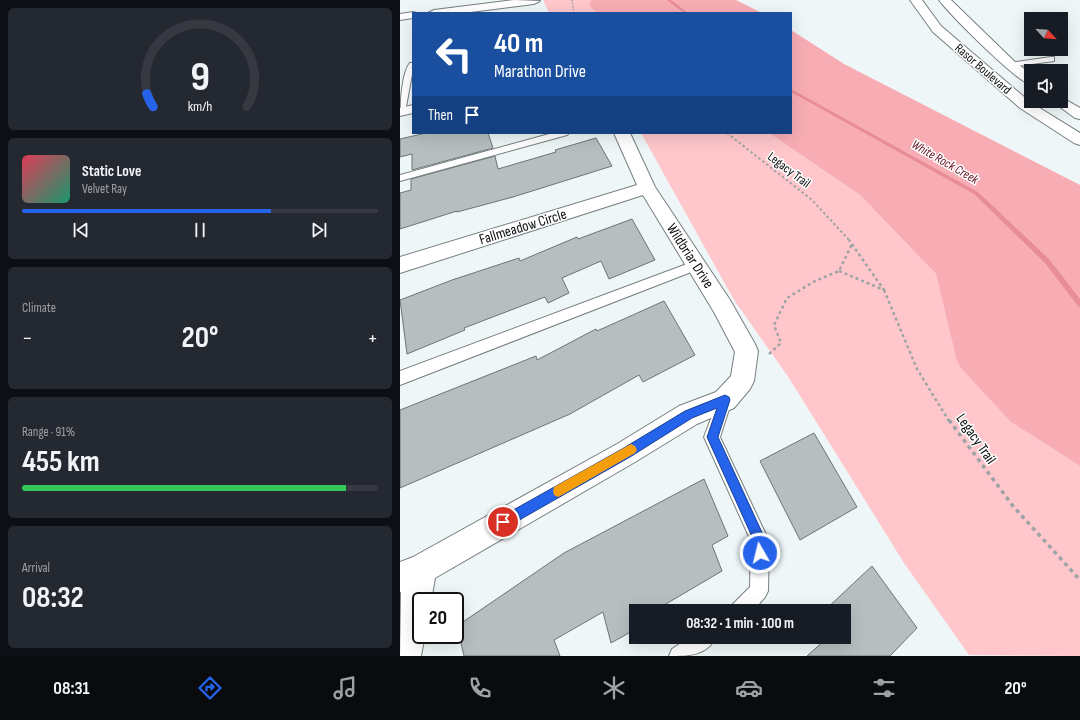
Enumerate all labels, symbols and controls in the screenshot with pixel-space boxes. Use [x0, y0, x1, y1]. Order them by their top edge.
north arrow [1024, 12, 1068, 56]
map controls [1024, 12, 1068, 108]
text: 40 m [494, 27, 543, 60]
icon: left [428, 28, 480, 80]
street label: Rasor Boulevard [951, 40, 1015, 98]
text: 9 [190, 53, 210, 102]
text: Marathon Drive [494, 61, 586, 82]
button: sound [1024, 64, 1068, 108]
text: km/h [188, 97, 212, 114]
icon: arrive [461, 104, 483, 126]
text: Then [428, 106, 453, 125]
water label: White Rock Creek [909, 136, 982, 188]
street label: Legacy Trail [764, 149, 814, 191]
text: Static Love [82, 162, 141, 181]
text: Velvet Ray [82, 181, 127, 197]
street label: Fallmeadow Circle [477, 205, 569, 249]
icon: previous [70, 219, 92, 241]
icon: pause [189, 219, 211, 241]
icon: next [308, 219, 330, 241]
street label: Wildbriar Drive [662, 220, 718, 292]
text: Climate [22, 300, 56, 316]
text: 20° [182, 320, 218, 356]
text: − [22, 325, 33, 352]
text: + [367, 325, 378, 352]
street label: Legacy Trail [952, 410, 1000, 468]
text: Range · 91% [22, 424, 75, 440]
text: 455 km [22, 444, 100, 480]
pin [486, 505, 520, 539]
icon: arrive [492, 511, 514, 533]
position arrow [739, 532, 781, 574]
text: Arrival [22, 560, 50, 576]
text: 08:32 [22, 580, 84, 616]
speed limit sign: 20 [412, 592, 464, 644]
text: 08:32 · 1 min · 100 m [686, 614, 794, 633]
icon: directions [196, 674, 224, 702]
icon: music [331, 674, 359, 702]
icon: phone [466, 674, 494, 702]
icon: climate [600, 674, 628, 702]
icon: car [735, 674, 763, 702]
icon: filters [870, 674, 898, 702]
text: 08:31 [53, 678, 90, 699]
text: 20° [1004, 678, 1027, 699]

